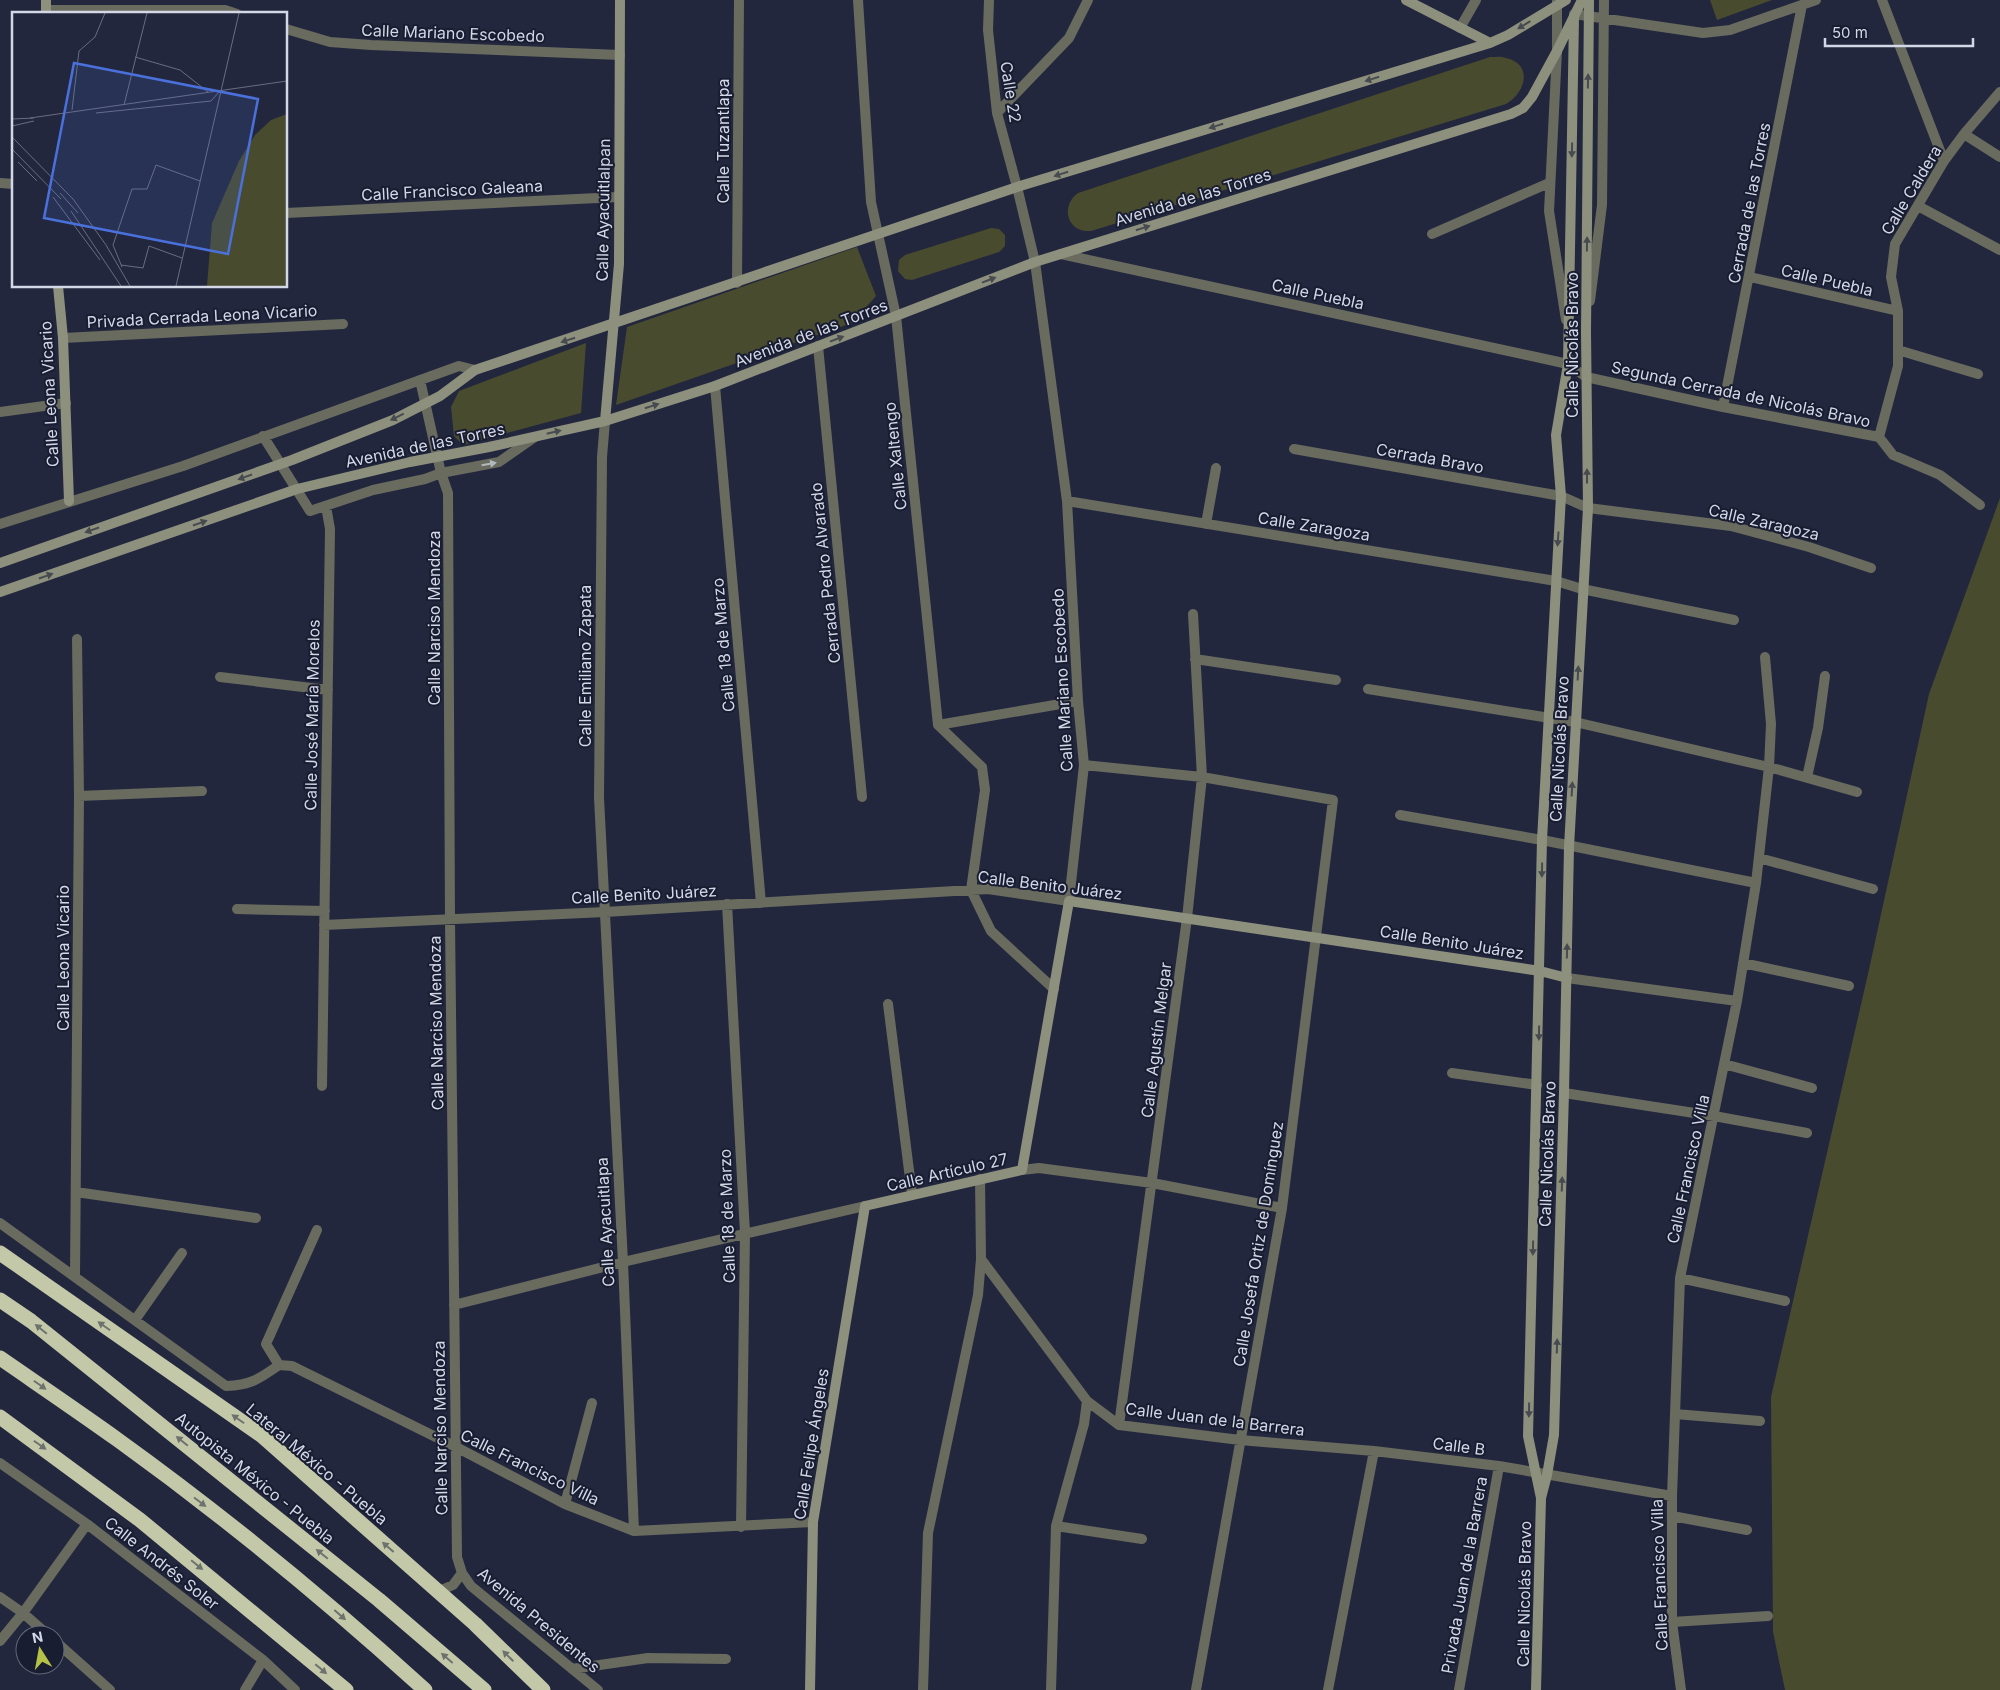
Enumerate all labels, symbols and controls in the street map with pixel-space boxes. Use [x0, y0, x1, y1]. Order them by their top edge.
inset map [12, 12, 288, 288]
scale bar [1825, 15, 1972, 47]
street label: Calle Mariano Escobedo [361, 20, 545, 46]
one-way arrow [1517, 21, 1532, 29]
text: 50 m [1832, 23, 1868, 42]
street label: Calle 22 [996, 60, 1026, 124]
one-way arrow [1584, 73, 1592, 89]
one-way arrow [1364, 76, 1379, 84]
street label: Calle Tuzantlapa [713, 78, 733, 204]
street label: Cerrada de las Torres [1724, 121, 1774, 285]
one-way arrow [1208, 123, 1223, 131]
street label: Calle Ayacuitlalpan [592, 138, 614, 282]
street label: Calle Caldera [1876, 142, 1946, 238]
one-way arrow [1567, 143, 1575, 159]
street label: Avenida de las Torres [1112, 164, 1274, 230]
one-way arrow [1053, 170, 1068, 178]
street label: Calle Francisco Galeana [361, 175, 543, 205]
one-way arrow [1136, 224, 1151, 232]
one-way arrow [1583, 235, 1591, 251]
street label: Calle Puebla [1779, 260, 1875, 300]
street label: Calle Nicolás Bravo [1562, 272, 1582, 418]
street label: Calle Puebla [1270, 274, 1366, 314]
one-way arrow [982, 276, 997, 284]
street label: Avenida de las Torres [732, 295, 890, 371]
street label: Privada Cerrada Leona Vicario [86, 300, 318, 332]
street label: Calle Leona Vicario [35, 321, 63, 467]
one-way arrow [830, 335, 845, 342]
one-way arrow [560, 336, 575, 344]
street label: Segunda Cerrada de Nicolás Bravo [1609, 357, 1873, 431]
one-way arrow [644, 401, 659, 409]
street label: Calle Xaltengo [879, 401, 911, 511]
one-way arrow [390, 414, 404, 422]
street label: Avenida de las Torres [343, 418, 507, 472]
one-way arrow [546, 428, 562, 436]
street label: Cerrada Bravo [1375, 439, 1485, 477]
one-way arrow [482, 460, 498, 468]
one-way arrow [1583, 468, 1591, 484]
one-way arrow [238, 474, 253, 481]
street label: Cerrada Pedro Alvarado [806, 481, 844, 665]
street label: Calle Zaragoza [1707, 500, 1821, 544]
street label: Calle Zaragoza [1256, 507, 1372, 545]
one-way arrow [192, 519, 207, 526]
one-way arrow [84, 527, 99, 535]
street label: Calle Narciso Mendoza [424, 531, 444, 705]
one-way arrow [1554, 531, 1562, 547]
one-way arrow [39, 572, 54, 580]
street label: Calle 18 de Marzo [707, 577, 739, 713]
street label: Calle Emiliano Zapata [575, 585, 595, 747]
street label: Calle Mariano Escobedo [1047, 588, 1077, 772]
street label: Calle José María Morelos [300, 619, 324, 811]
one-way arrow [1574, 665, 1582, 681]
street label: Calle Nicolás Bravo [1545, 675, 1573, 823]
one-way arrow [1568, 781, 1576, 797]
one-way arrow [1538, 863, 1546, 879]
street label: Calle Benito Juárez [976, 866, 1124, 904]
street label: Calle Benito Juárez [571, 880, 717, 908]
street label: Calle Leona Vicario [53, 885, 73, 1031]
street label: Calle Benito Juárez [1378, 921, 1526, 963]
street label: Calle Narciso Mendoza [424, 935, 448, 1111]
one-way arrow [1563, 943, 1571, 959]
street label: Calle Agustín Melgar [1137, 961, 1175, 1119]
one-way arrow [1534, 1025, 1542, 1041]
street label: Calle Nicolás Bravo [1534, 1081, 1560, 1227]
street label: Calle Francisco Villa [1662, 1093, 1714, 1245]
street label: Calle Josefa Ortiz de Domínguez [1229, 1120, 1287, 1368]
street label: Calle 18 de Marzo [715, 1148, 739, 1284]
street label: Calle Artículo 27 [884, 1148, 1010, 1196]
street label: Calle Ayacuitlapa [592, 1157, 618, 1287]
one-way arrow [1558, 1176, 1566, 1192]
one-way arrow [1529, 1240, 1537, 1256]
one-way arrow [98, 1321, 111, 1331]
one-way arrow [34, 1324, 48, 1334]
one-way arrow [1553, 1338, 1561, 1354]
street label: Calle Narciso Mendoza [428, 1340, 452, 1516]
street label: Calle Felipe Ángeles [789, 1367, 833, 1521]
one-way arrow [33, 1380, 47, 1390]
street label: Calle Juan de la Barrera [1124, 1398, 1306, 1440]
street label: Lateral México - Puebla [242, 1399, 392, 1529]
one-way arrow [1525, 1403, 1533, 1419]
street label: Autopista México - Puebla [171, 1408, 339, 1548]
one-way arrow [231, 1414, 244, 1424]
street label: Calle Francisco Villa [457, 1425, 603, 1509]
street label: Calle B [1432, 1433, 1486, 1459]
one-way arrow [175, 1436, 188, 1447]
one-way arrow [33, 1440, 47, 1450]
street label: Privada Juan de la Barrera [1437, 1475, 1491, 1675]
one-way arrow [193, 1496, 206, 1507]
street label: Calle Francisco Villa [1646, 1499, 1672, 1651]
street label: Calle Andrés Soler [101, 1512, 223, 1614]
street label: Calle Nicolás Bravo [1513, 1521, 1535, 1667]
one-way arrow [381, 1541, 394, 1552]
one-way arrow [316, 1548, 329, 1559]
one-way arrow [190, 1559, 203, 1570]
street label: Avenida Presidentes [474, 1563, 604, 1677]
one-way arrow [333, 1609, 345, 1621]
north arrow [15, 1625, 65, 1675]
text: N [31, 1627, 44, 1646]
one-way arrow [502, 1650, 514, 1662]
one-way arrow [441, 1652, 453, 1664]
one-way arrow [315, 1663, 327, 1675]

